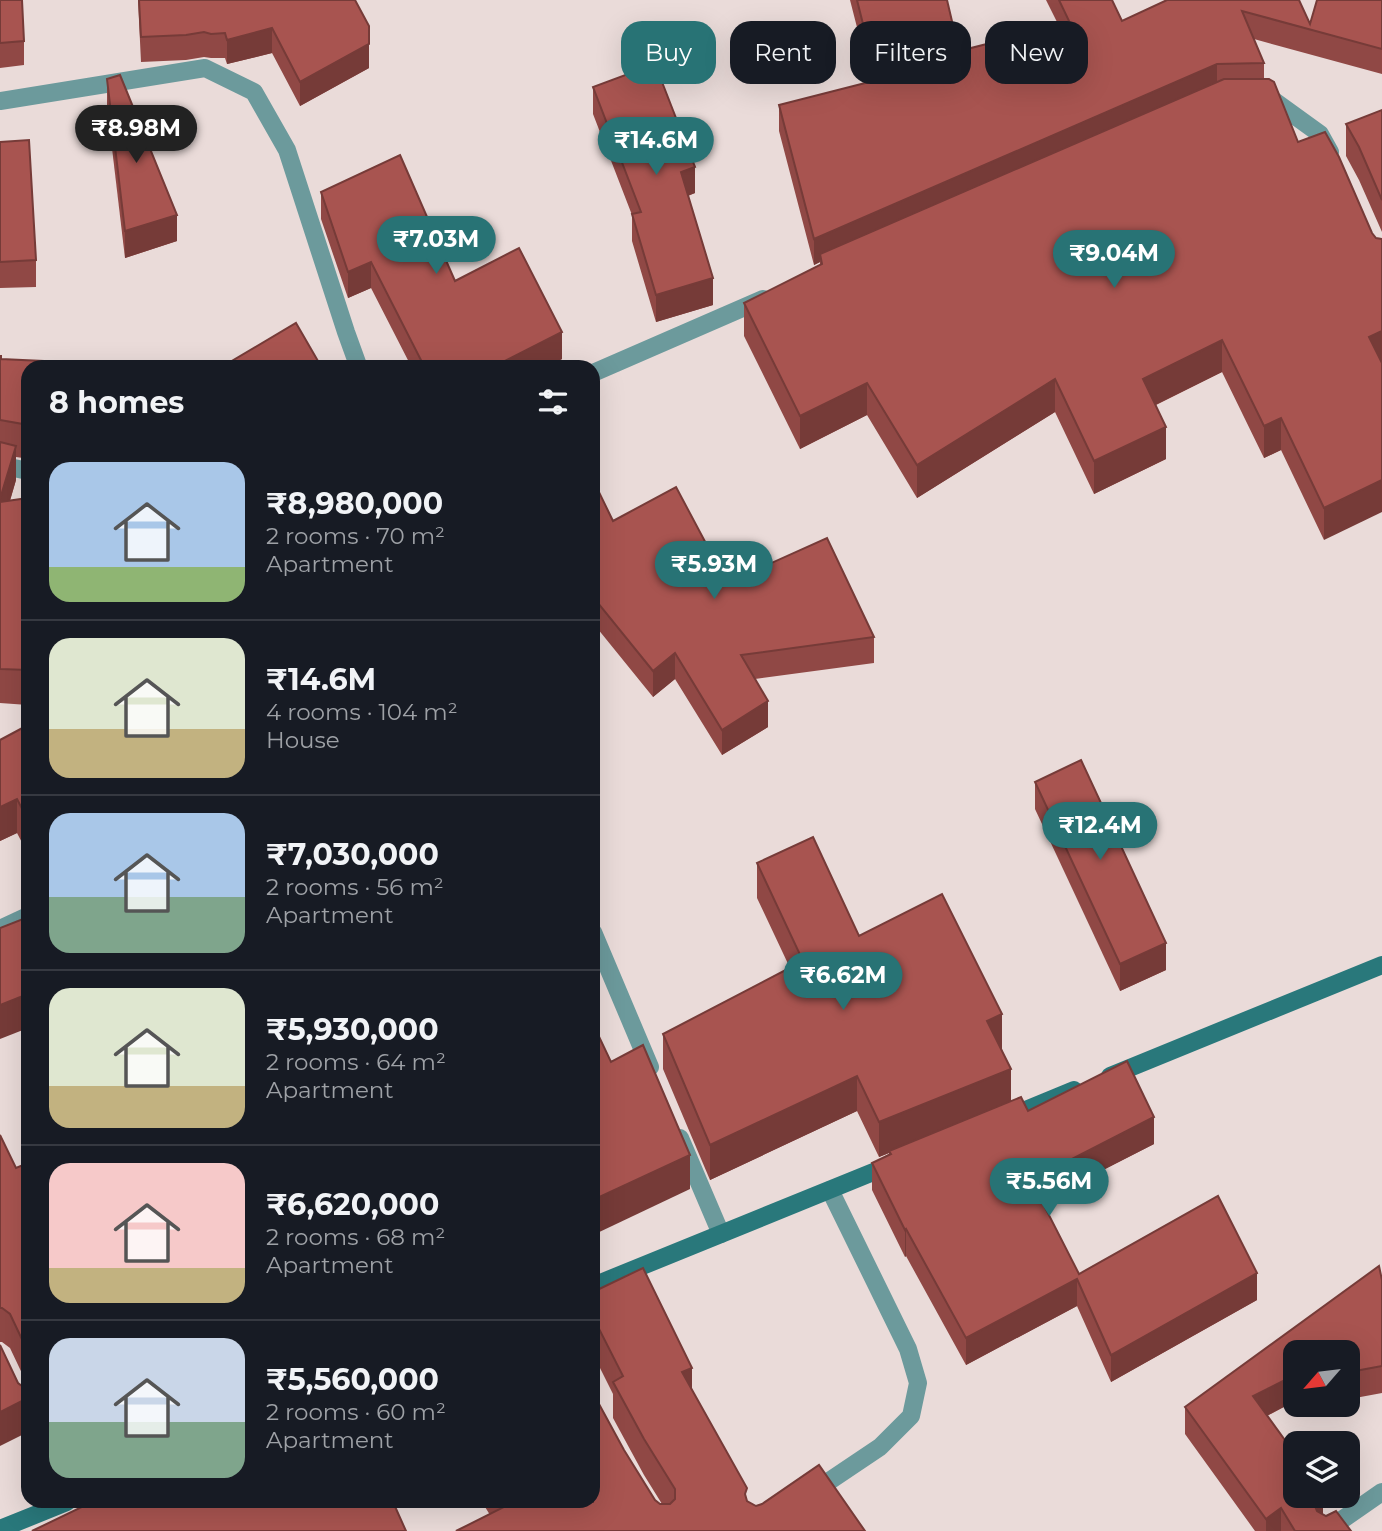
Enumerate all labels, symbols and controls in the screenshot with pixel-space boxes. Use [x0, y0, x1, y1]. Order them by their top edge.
chip: Buy [621, 21, 716, 84]
chip: Rent [730, 21, 836, 84]
chip: Filters [850, 21, 971, 84]
chip: New [985, 21, 1088, 84]
pin: ₹8.98M [79, 106, 193, 165]
text: ₹8.98M [91, 114, 181, 142]
pin: ₹14.6M [599, 118, 713, 177]
text: ₹14.6M [614, 126, 698, 154]
pin: ₹7.03M [379, 216, 493, 276]
text: ₹7.03M [393, 225, 479, 253]
pin: ₹9.04M [1057, 230, 1171, 290]
text: ₹9.04M [1069, 239, 1159, 267]
icon: filters [534, 383, 572, 421]
text: 8 homes [49, 384, 184, 421]
text: ₹8,980,000 [266, 485, 443, 522]
icon: home [105, 490, 189, 574]
text: 2 rooms · 70 m² [266, 522, 445, 550]
pin: ₹5.93M [657, 542, 771, 601]
text: Apartment [266, 550, 394, 578]
text: ₹5.93M [671, 550, 757, 578]
text: ₹14.6M [266, 661, 376, 698]
icon: home [105, 666, 189, 750]
text: 4 rooms · 104 m² [266, 698, 458, 726]
text: House [266, 726, 340, 754]
pin: ₹12.4M [1043, 802, 1157, 862]
text: ₹12.4M [1058, 811, 1142, 839]
text: ₹7,030,000 [266, 836, 439, 873]
icon: home [105, 841, 189, 925]
text: 2 rooms · 56 m² [266, 873, 444, 901]
text: Apartment [266, 901, 394, 929]
pin: ₹6.62M [786, 953, 900, 1012]
text: ₹6.62M [800, 961, 886, 989]
text: ₹5,930,000 [266, 1011, 439, 1048]
icon: home [105, 1016, 189, 1100]
text: 2 rooms · 64 m² [266, 1048, 446, 1076]
text: Apartment [266, 1076, 394, 1104]
pin: ₹5.56M [992, 1158, 1106, 1218]
text: ₹5.56M [1006, 1167, 1092, 1195]
text: ₹6,620,000 [266, 1186, 439, 1223]
icon: home [105, 1191, 189, 1275]
text: 2 rooms · 68 m² [266, 1223, 445, 1251]
text: Apartment [266, 1251, 394, 1279]
north arrow [1283, 1340, 1360, 1418]
map controls [1283, 1340, 1360, 1508]
text: ₹5,560,000 [266, 1361, 439, 1398]
icon: home [105, 1366, 189, 1450]
text: 2 rooms · 60 m² [266, 1398, 446, 1426]
text: Apartment [266, 1426, 394, 1454]
button: layers [1283, 1431, 1360, 1508]

